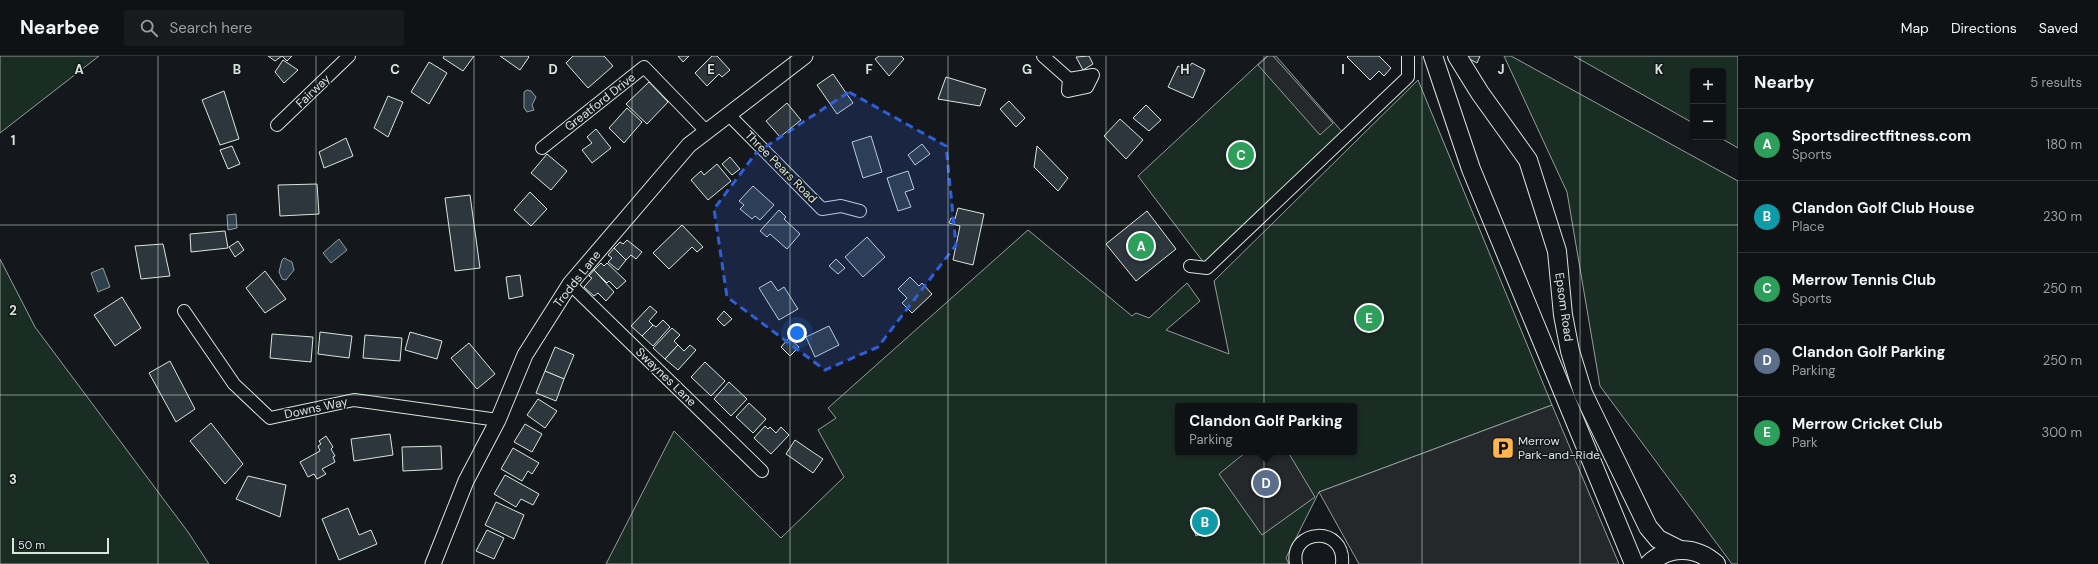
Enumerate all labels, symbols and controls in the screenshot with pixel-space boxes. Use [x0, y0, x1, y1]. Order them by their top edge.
search box [124, 10, 404, 46]
text: Nearbee [20, 15, 100, 40]
icon: search [138, 17, 160, 39]
text: Search here [170, 18, 252, 38]
text: Map [1901, 19, 1929, 37]
text: Directions [1951, 19, 2017, 37]
text: Saved [2039, 19, 2078, 37]
text: A [74, 61, 84, 78]
text: B [233, 61, 241, 78]
text: C [390, 61, 400, 78]
text: D [548, 61, 558, 78]
text: E [707, 61, 715, 78]
text: F [865, 61, 873, 78]
text: G [1022, 61, 1032, 78]
text: H [1180, 61, 1190, 78]
text: I [1341, 61, 1345, 78]
text: J [1497, 61, 1505, 78]
text: K [1655, 61, 1664, 78]
map controls [1690, 68, 1726, 140]
button: + [1690, 68, 1726, 104]
street label: Greatford Drive [561, 69, 639, 135]
street label: Fairway [292, 70, 334, 111]
text: Nearby [1754, 71, 1814, 93]
text: 5 results [2030, 74, 2082, 91]
button: − [1690, 104, 1726, 140]
text: Sportsdirectfitness.com [1792, 126, 1971, 146]
street label: Three Pears Road [741, 127, 821, 207]
text: 1 [11, 132, 15, 149]
text: A [1762, 136, 1772, 153]
text: 180 m [2046, 136, 2082, 153]
pin: C [1228, 140, 1254, 170]
text: Sports [1792, 146, 1832, 163]
text: Clandon Golf Club House [1792, 198, 1975, 218]
text: B [1763, 208, 1771, 225]
text: 230 m [2043, 208, 2082, 225]
text: Place [1792, 218, 1824, 235]
pin: A [1128, 231, 1154, 261]
street label: Trodds Lane [550, 247, 604, 311]
text: Merrow Tennis Club [1792, 270, 1936, 290]
street label: Epsom Road [1551, 272, 1577, 342]
text: C [1762, 280, 1772, 297]
text: 250 m [2043, 280, 2082, 297]
text: Sports [1792, 290, 1832, 307]
text: 2 [9, 302, 17, 319]
pin: E [1356, 303, 1382, 333]
your location [787, 323, 807, 343]
text: Clandon Golf Parking [1792, 342, 1945, 362]
street label: Swaynes Lane [632, 344, 700, 410]
text: D [1762, 352, 1772, 369]
text: 250 m [2043, 352, 2082, 369]
text: Parking [1792, 362, 1836, 379]
street label: Downs Way [283, 393, 350, 423]
popup [1175, 403, 1357, 455]
text: Clandon Golf Parking [1189, 411, 1343, 431]
text: Merrow Cricket Club [1792, 414, 1943, 434]
text: E [1763, 424, 1771, 441]
text: 300 m [2041, 424, 2082, 441]
text: Parking [1189, 431, 1233, 448]
place label: Merrow Park-and-Ride [1518, 433, 1600, 463]
text: Park [1792, 434, 1818, 451]
parking icon: Merrow Park-and-Ride [1490, 435, 1516, 461]
pin: D [1253, 468, 1279, 498]
text: 3 [9, 471, 17, 488]
pin: B [1192, 507, 1218, 537]
scale bar [12, 536, 109, 555]
text: 50 m [18, 538, 45, 552]

